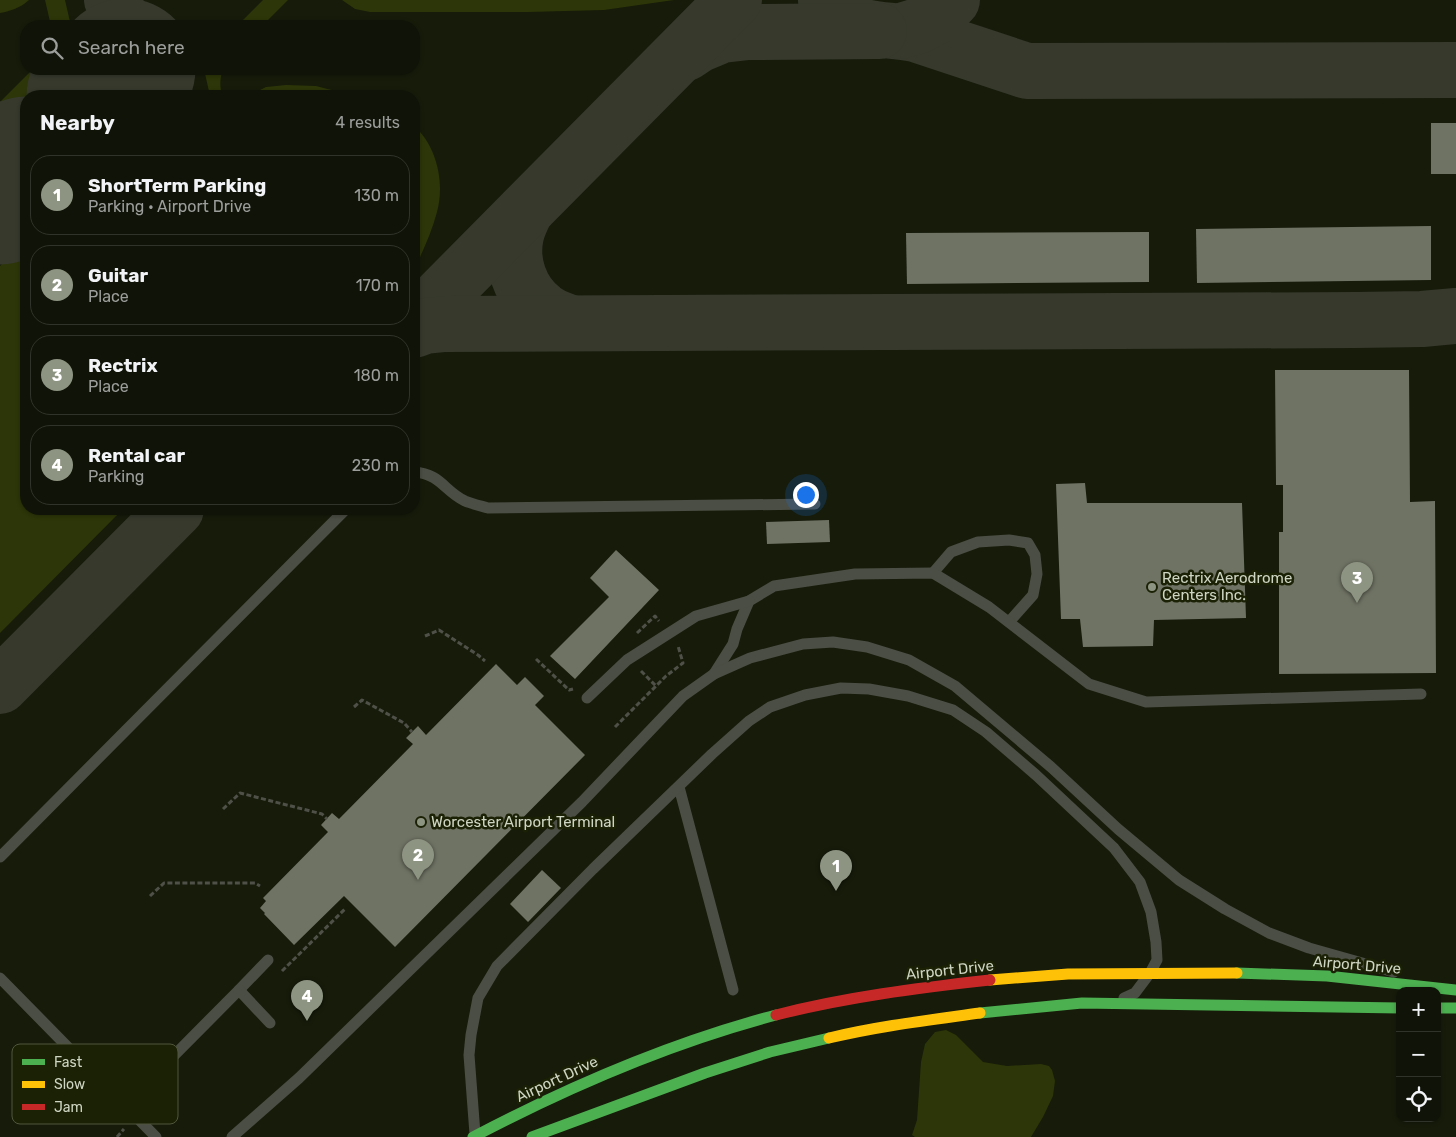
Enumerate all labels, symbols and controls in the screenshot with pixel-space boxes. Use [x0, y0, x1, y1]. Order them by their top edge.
search box [20, 20, 420, 75]
icon: search [38, 34, 66, 62]
text: Search here [78, 36, 185, 59]
text: Nearby [40, 110, 115, 135]
text: 4 results [335, 113, 400, 132]
text: ShortTerm Parking [88, 174, 266, 197]
text: 1 [53, 186, 61, 205]
text: 130 m [354, 186, 399, 205]
text: Parking · Airport Drive [88, 197, 251, 216]
text: Guitar [88, 264, 148, 287]
text: 2 [52, 276, 62, 295]
text: 170 m [356, 276, 399, 295]
text: Place [88, 287, 129, 306]
text: Rectrix [88, 354, 158, 377]
text: 3 [52, 366, 62, 385]
text: 180 m [354, 366, 399, 385]
text: Place [88, 377, 129, 396]
text: Rental car [88, 444, 185, 467]
text: 4 [52, 456, 62, 475]
text: 230 m [352, 456, 399, 475]
text: Parking [88, 467, 144, 486]
your location [793, 482, 819, 508]
pin: 3 [1341, 562, 1373, 603]
place label: Rectrix Aerodrome Centers Inc. [1162, 569, 1292, 604]
marker: Rectrix Aerodrome Centers Inc. [1146, 581, 1158, 593]
place label: Worcester Airport Terminal [431, 813, 615, 831]
marker: Worcester Airport Terminal [415, 816, 427, 828]
pin: 2 [402, 839, 434, 880]
pin: 1 [820, 850, 852, 891]
street label: Airport Drive [1312, 952, 1402, 978]
street label: Airport Drive [905, 956, 995, 984]
pin: 4 [291, 980, 323, 1021]
map controls [1396, 987, 1441, 1122]
button: + [1396, 987, 1441, 1032]
button: − [1396, 1032, 1441, 1077]
legend [12, 1044, 178, 1124]
street label: Airport Drive [513, 1052, 601, 1106]
text: Fast [54, 1054, 83, 1071]
text: Slow [54, 1076, 85, 1093]
button: locate [1396, 1077, 1441, 1122]
text: Jam [54, 1099, 83, 1116]

